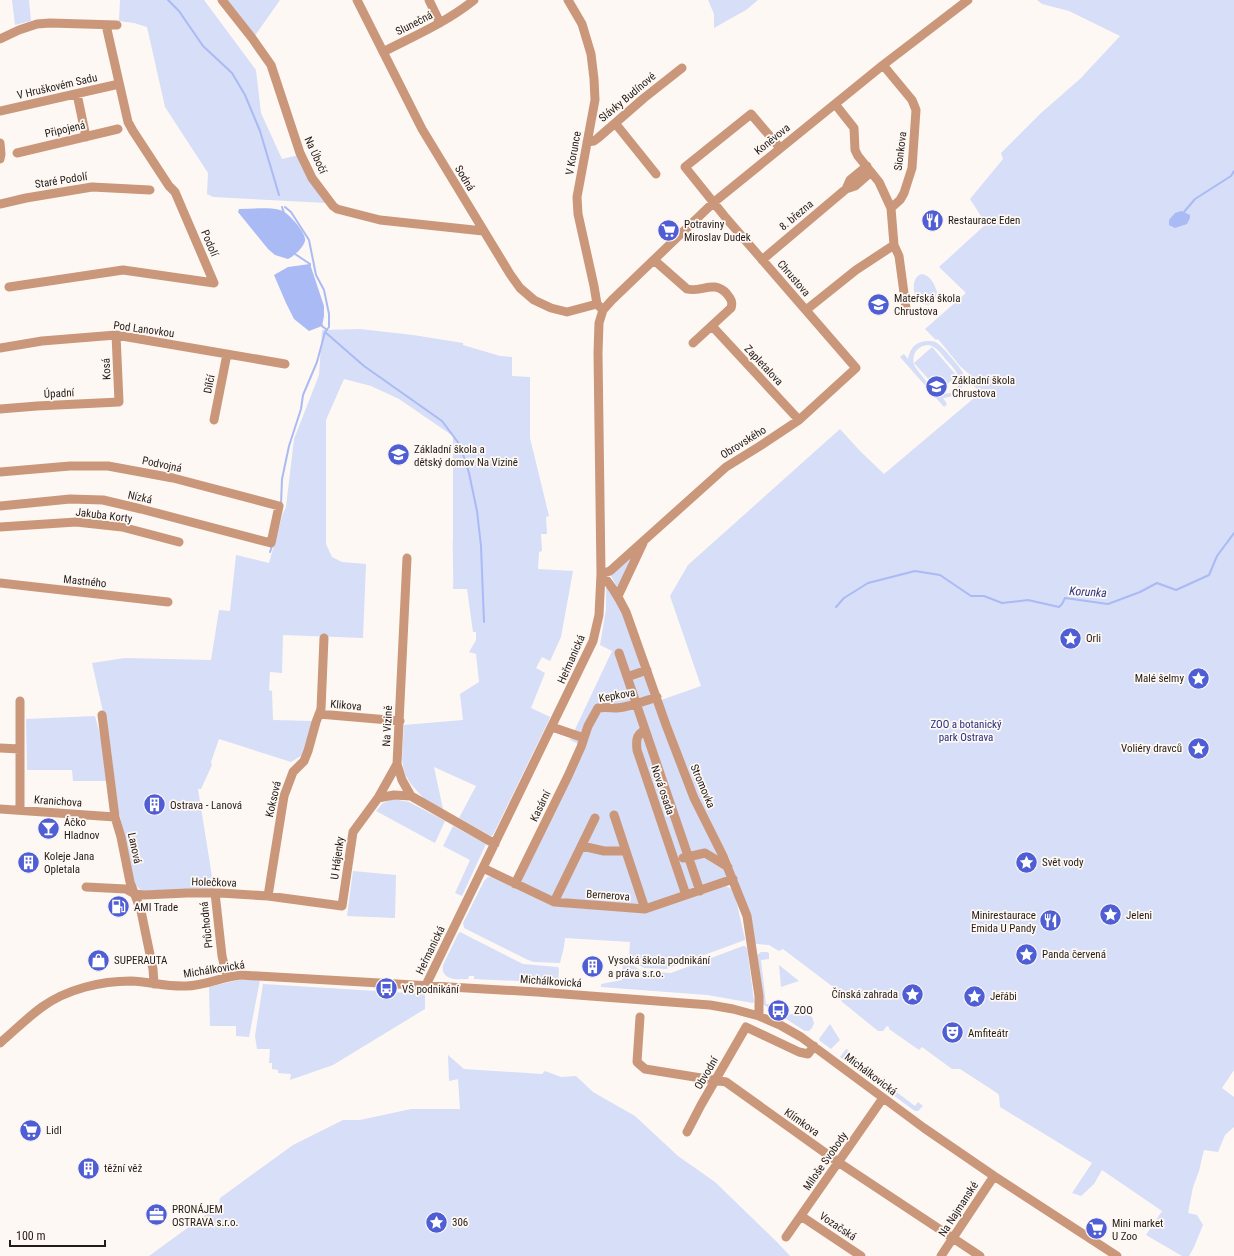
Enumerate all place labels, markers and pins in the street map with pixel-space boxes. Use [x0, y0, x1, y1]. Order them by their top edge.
restaurant icon: Restaurace Eden [919, 207, 945, 233]
place label: Restaurace Eden [948, 214, 1020, 227]
supermarket icon: Potraviny Miroslav Dudek [655, 217, 681, 243]
place label: Potraviny Miroslav Dudek [684, 218, 751, 244]
school or university icon: Mateřská škola Chrustova [866, 291, 892, 317]
place label: Mateřská škola Chrustova [894, 292, 960, 318]
school or university icon: Základní škola Chrustova [924, 373, 950, 399]
place label: Základní škola Chrustova [952, 374, 1015, 400]
school or university icon: Základní škola a dětský domov Na Vizině [385, 442, 411, 468]
place label: Základní škola a dětský domov Na Vizině [414, 443, 518, 469]
place icon: Orli [1057, 625, 1083, 651]
place label: Orli [1086, 632, 1101, 645]
place icon: Malé šelmy [1186, 665, 1212, 691]
place label: Malé šelmy [1135, 672, 1184, 685]
place icon: Voliéry dravců [1185, 735, 1211, 761]
place label: Voliéry dravců [1121, 742, 1182, 755]
building icon: Ostrava - Lanová [141, 792, 167, 818]
place label: Ostrava - Lanová [170, 799, 242, 812]
bar icon: Áčko Hladnov [36, 815, 62, 841]
place label: Áčko Hladnov [64, 816, 100, 842]
building icon: Koleje Jana Opletala [15, 849, 41, 875]
place icon: Svět vody [1013, 849, 1039, 875]
place label: Koleje Jana Opletala [44, 850, 94, 876]
place label: Svět vody [1042, 856, 1084, 869]
fuel station icon: AMI Trade [106, 894, 132, 920]
place label: AMI Trade [134, 901, 178, 914]
place icon: Jeleni [1097, 902, 1123, 928]
restaurant icon: Minirestaurace Emida U Pandy [1038, 908, 1064, 934]
place label: Minirestaurace Emida U Pandy [971, 909, 1036, 935]
place label: Jeleni [1126, 909, 1152, 922]
place icon: Panda červená [1013, 941, 1039, 967]
shop icon: SUPERAUTA [86, 947, 112, 973]
place label: Panda červená [1042, 948, 1106, 961]
building icon: Vysoká škola podnikání a práva s.r.o. [580, 953, 606, 979]
place label: SUPERAUTA [114, 954, 168, 967]
place label: Vysoká škola podnikání a práva s.r.o. [608, 954, 711, 980]
bus stop icon: VŠ podnikání [373, 976, 399, 1002]
place icon: Čínská zahrada [900, 981, 926, 1007]
place label: VŠ podnikání [402, 983, 459, 996]
place icon: Jeřábi [961, 983, 987, 1009]
place label: Čínská zahrada [832, 987, 898, 1001]
place label: Jeřábi [990, 990, 1017, 1003]
bus stop icon: ZOO [765, 997, 791, 1023]
place label: ZOO [794, 1004, 813, 1017]
theatre icon: Amfiteátr [940, 1020, 966, 1046]
place label: Amfiteátr [968, 1027, 1009, 1040]
supermarket icon: Lidl [18, 1117, 44, 1143]
place label: Lidl [46, 1124, 62, 1137]
building icon: těžní věž [75, 1155, 101, 1181]
place label: těžní věž [104, 1162, 142, 1175]
office icon: PRONÁJEM OSTRAVA s.r.o. [144, 1202, 170, 1228]
place label: PRONÁJEM OSTRAVA s.r.o. [172, 1203, 238, 1229]
place icon: 306 [423, 1209, 449, 1235]
place label: 306 [452, 1216, 468, 1229]
supermarket icon: Mini market U Zoo [1084, 1216, 1110, 1242]
place label: Mini market U Zoo [1112, 1217, 1163, 1243]

